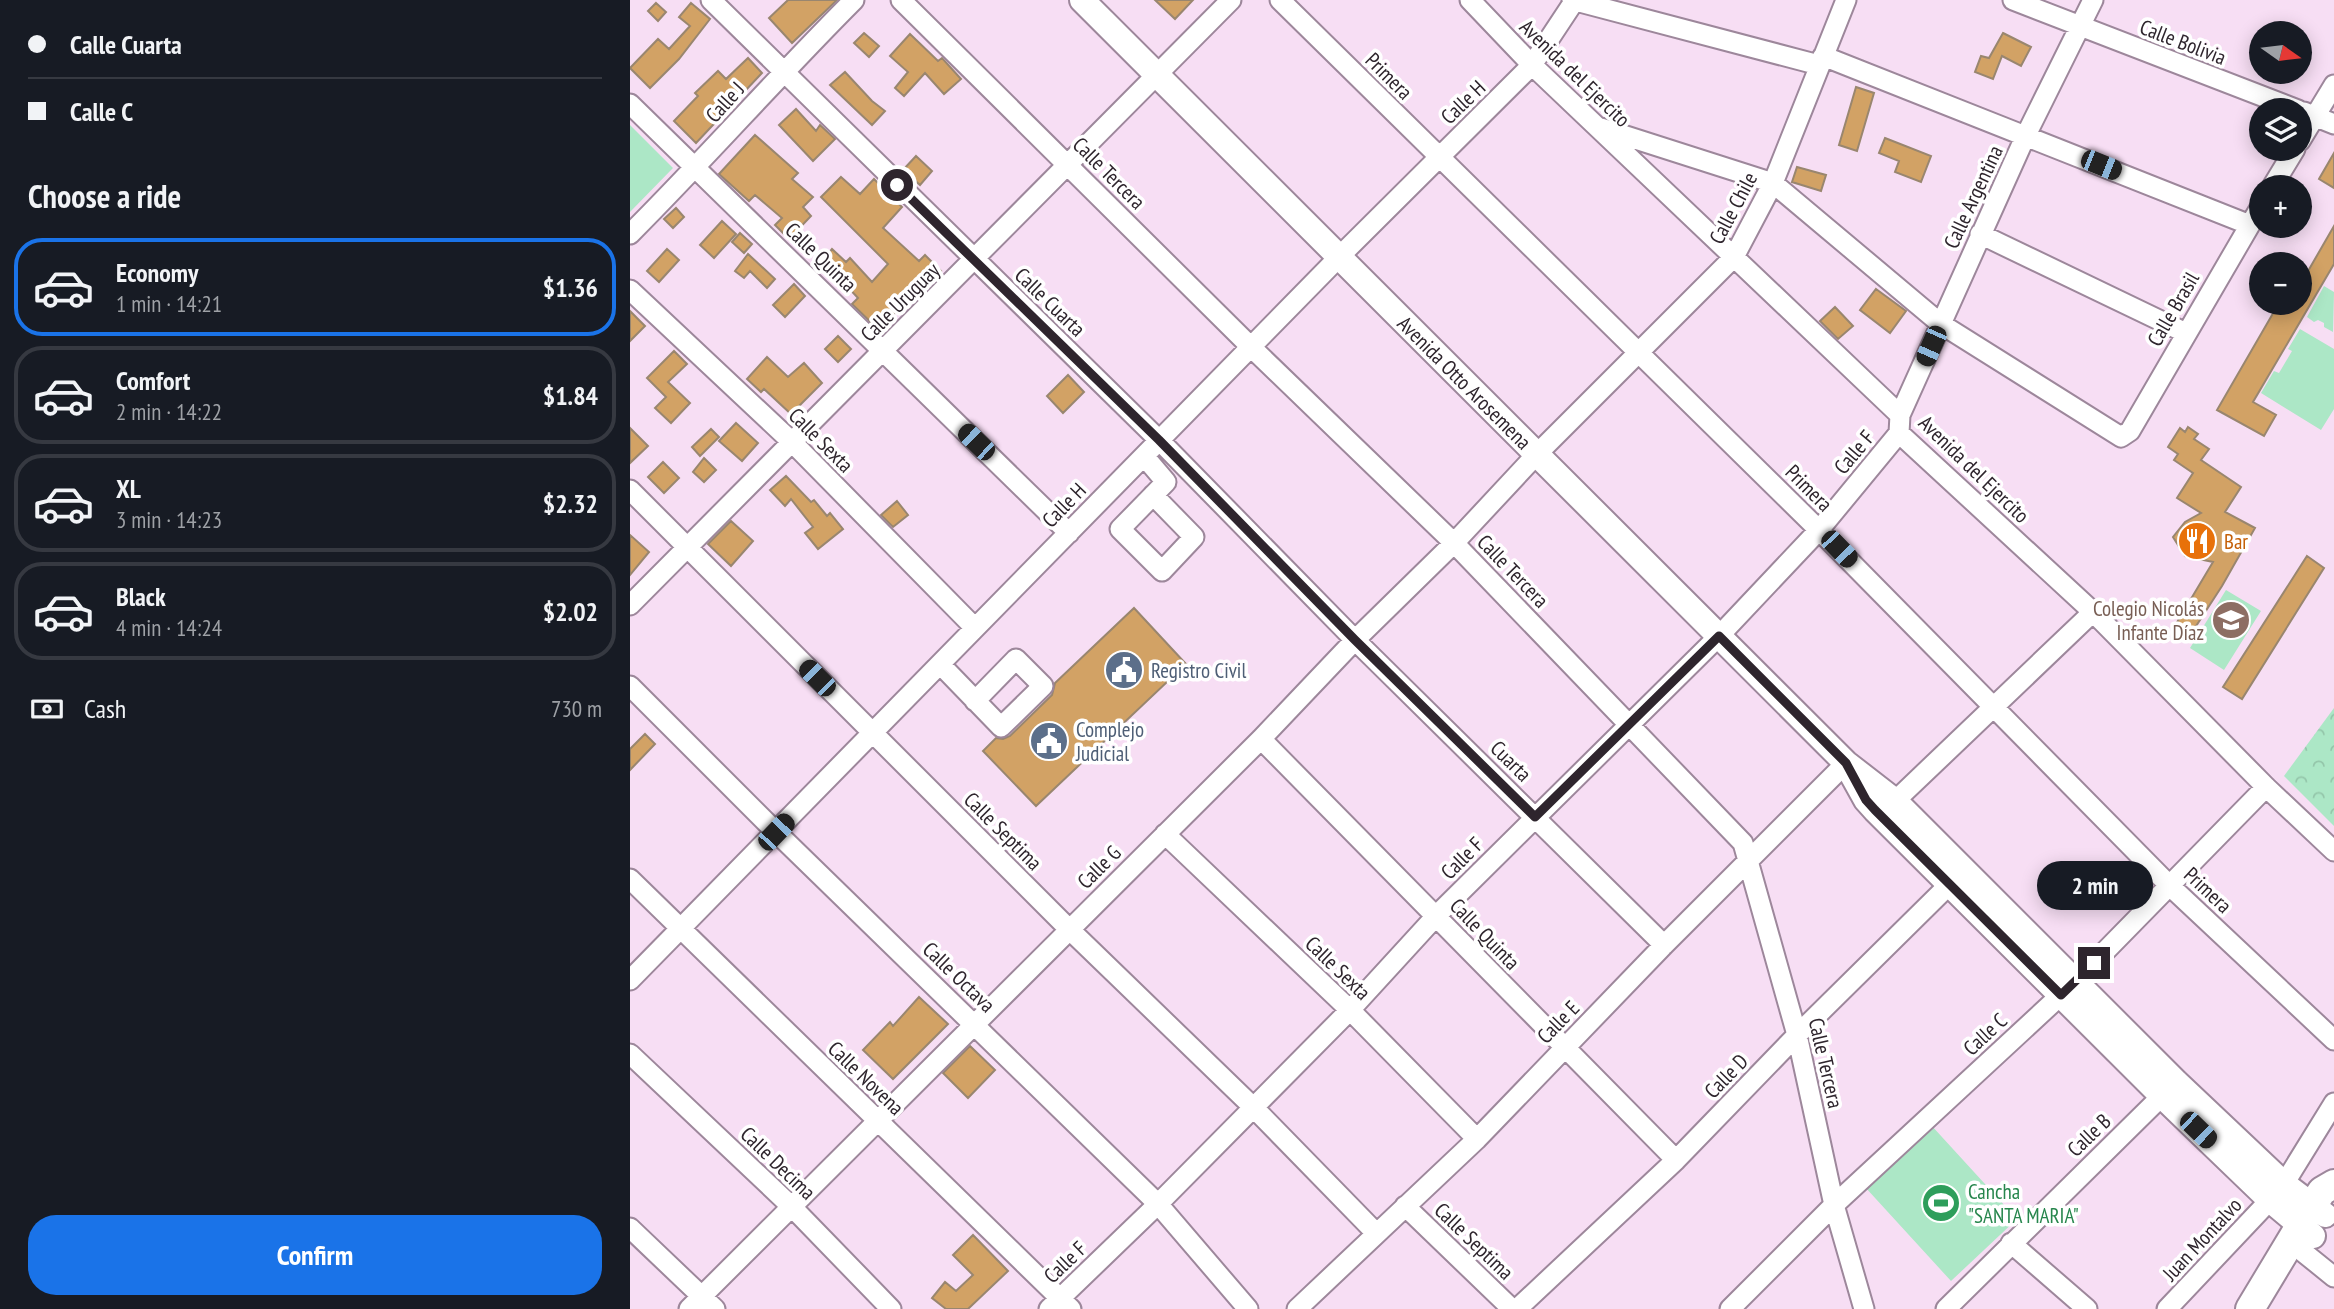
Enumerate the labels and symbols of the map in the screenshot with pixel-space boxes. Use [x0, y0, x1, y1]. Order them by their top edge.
street label: Avenida del Ejercito [1514, 13, 1636, 133]
street label: Calle Bolivia [2136, 13, 2230, 71]
north arrow [2249, 21, 2312, 84]
street label: Primera [1360, 47, 1418, 105]
street label: Calle H [1435, 74, 1491, 130]
street label: Calle J [700, 76, 750, 128]
street label: Calle Tercera [1067, 131, 1151, 215]
street label: Calle Argentina [1937, 141, 2009, 253]
car [2078, 147, 2125, 183]
street label: Calle Chile [1703, 167, 1763, 249]
route start [881, 169, 913, 201]
street label: Calle Quinta [780, 216, 862, 298]
street label: Calle Uruguay [855, 257, 945, 347]
street label: Calle Cuarta [1009, 262, 1091, 342]
street label: Calle Brasil [2141, 267, 2205, 351]
street label: Avenida Otto Arosemena [1392, 310, 1537, 455]
car [1913, 323, 1950, 369]
street label: Calle Sexta [783, 402, 859, 478]
street label: Avenida del Ejercito [1913, 409, 2035, 529]
car [954, 420, 999, 464]
street label: Calle F [1828, 424, 1880, 480]
street label: Primera [1780, 459, 1838, 517]
street label: Calle H [1036, 477, 1092, 533]
restaurant icon: Bar [2176, 520, 2218, 562]
car [1817, 527, 1862, 571]
place label: Bar [2224, 528, 2248, 555]
street label: Calle Tercera [1471, 529, 1555, 613]
place label: Colegio Nicolás Infante Díaz [2093, 595, 2204, 646]
school or university icon: Colegio Nicolás Infante Díaz [2210, 599, 2252, 641]
public building icon: Registro Civil [1103, 649, 1145, 691]
car [795, 656, 840, 700]
place label: Registro Civil [1151, 657, 1246, 684]
place label: Complejo Judicial [1075, 716, 1144, 767]
public building icon: Complejo Judicial [1028, 720, 1070, 762]
street label: Cuarta [1485, 735, 1537, 787]
street label: Calle Septima [958, 786, 1048, 876]
car [754, 810, 799, 854]
street label: Calle F [1435, 831, 1489, 885]
street label: Calle G [1071, 839, 1127, 895]
street label: Primera [2178, 861, 2238, 919]
callout: 2 min [2036, 862, 2152, 911]
street label: Calle Quinta [1444, 893, 1526, 975]
street label: Calle Sexta [1300, 930, 1376, 1006]
street label: Calle Octava [917, 936, 1001, 1018]
route end [2078, 947, 2110, 979]
street label: Calle E [1531, 995, 1585, 1049]
street label: Calle C [1957, 1007, 2013, 1061]
street label: Calle Tercera [1803, 1015, 1849, 1111]
street label: Calle Novena [822, 1035, 910, 1121]
street label: Calle D [1698, 1048, 1754, 1104]
street label: Calle B [2061, 1108, 2117, 1162]
car [2176, 1108, 2221, 1152]
street label: Calle Decima [735, 1121, 821, 1205]
place label: Cancha "SANTA MARIA" [1968, 1178, 2079, 1229]
sports icon: Cancha "SANTA MARIA" [1920, 1182, 1962, 1224]
street label: Juan Montalvo [2156, 1192, 2247, 1287]
street label: Calle Septima [1429, 1197, 1519, 1285]
street label: Calle F [1038, 1235, 1092, 1289]

